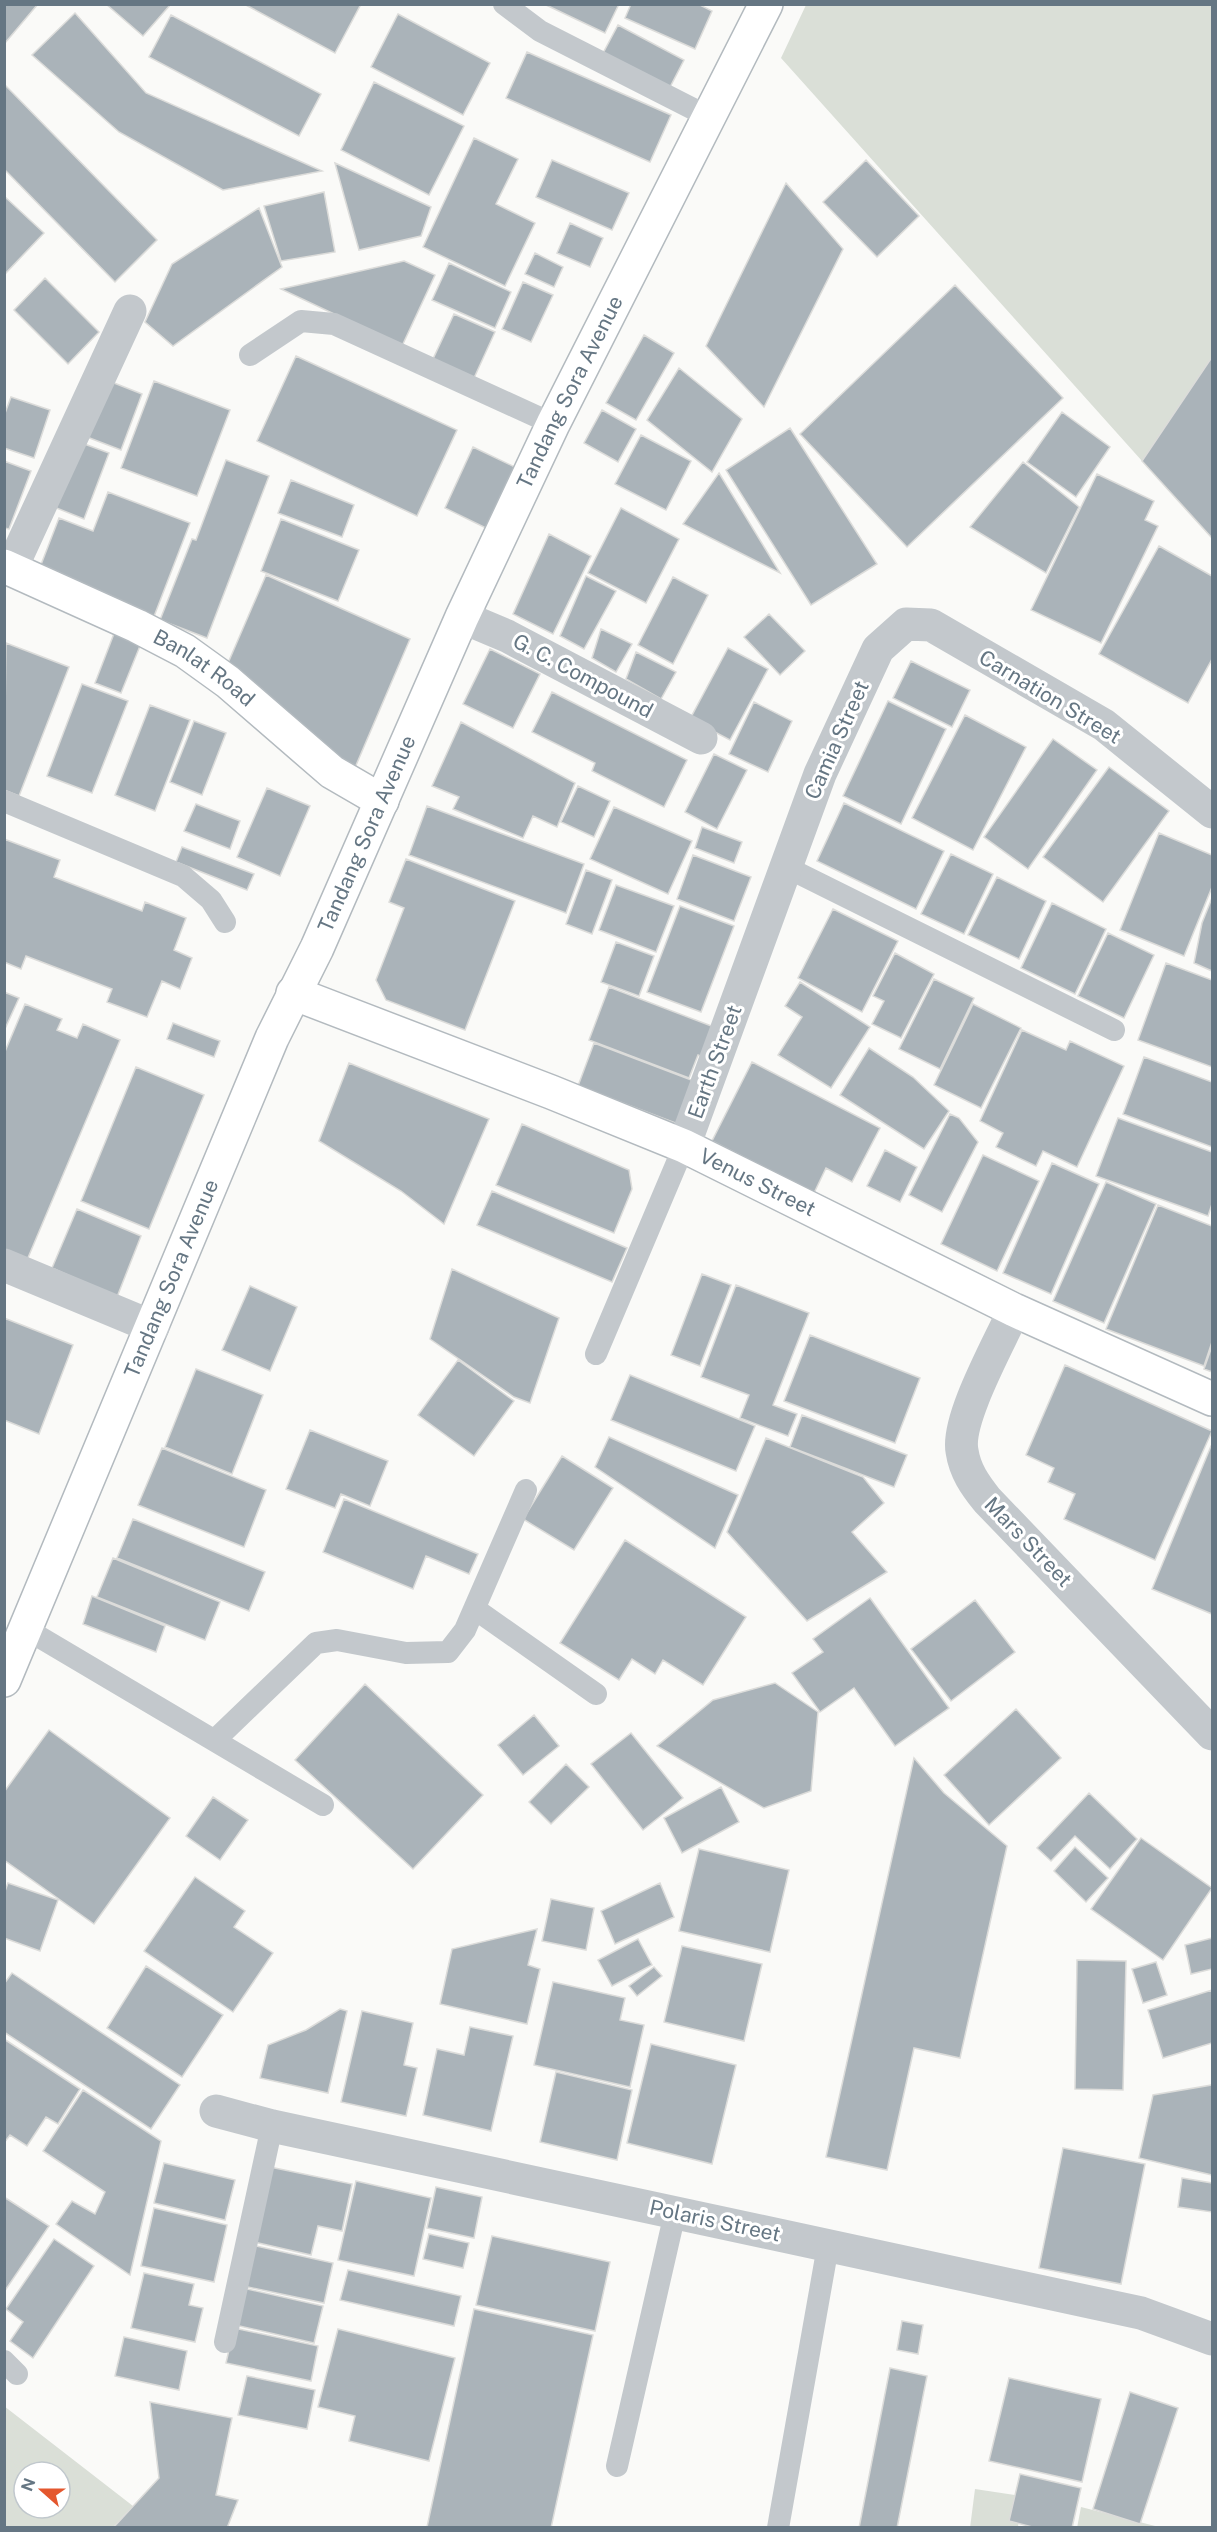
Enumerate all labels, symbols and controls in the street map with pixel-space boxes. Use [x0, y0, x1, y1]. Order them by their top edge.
street label: Tandang Sora Avenue [511, 291, 628, 493]
street label: Banlat Road [149, 624, 260, 711]
street label: G. C. Compound [509, 628, 657, 723]
street label: Carnation Street [975, 644, 1126, 749]
street label: Camia Street [799, 677, 874, 803]
street label: Tandang Sora Avenue [313, 731, 421, 936]
street label: Earth Street [682, 1002, 747, 1122]
street label: Venus Street [696, 1143, 820, 1221]
street label: Tandang Sora Avenue [119, 1176, 224, 1381]
street label: Mars Street [979, 1492, 1077, 1592]
street label: Polaris Street [647, 2194, 783, 2247]
north arrow [12, 2460, 72, 2520]
text: N [17, 2476, 40, 2494]

